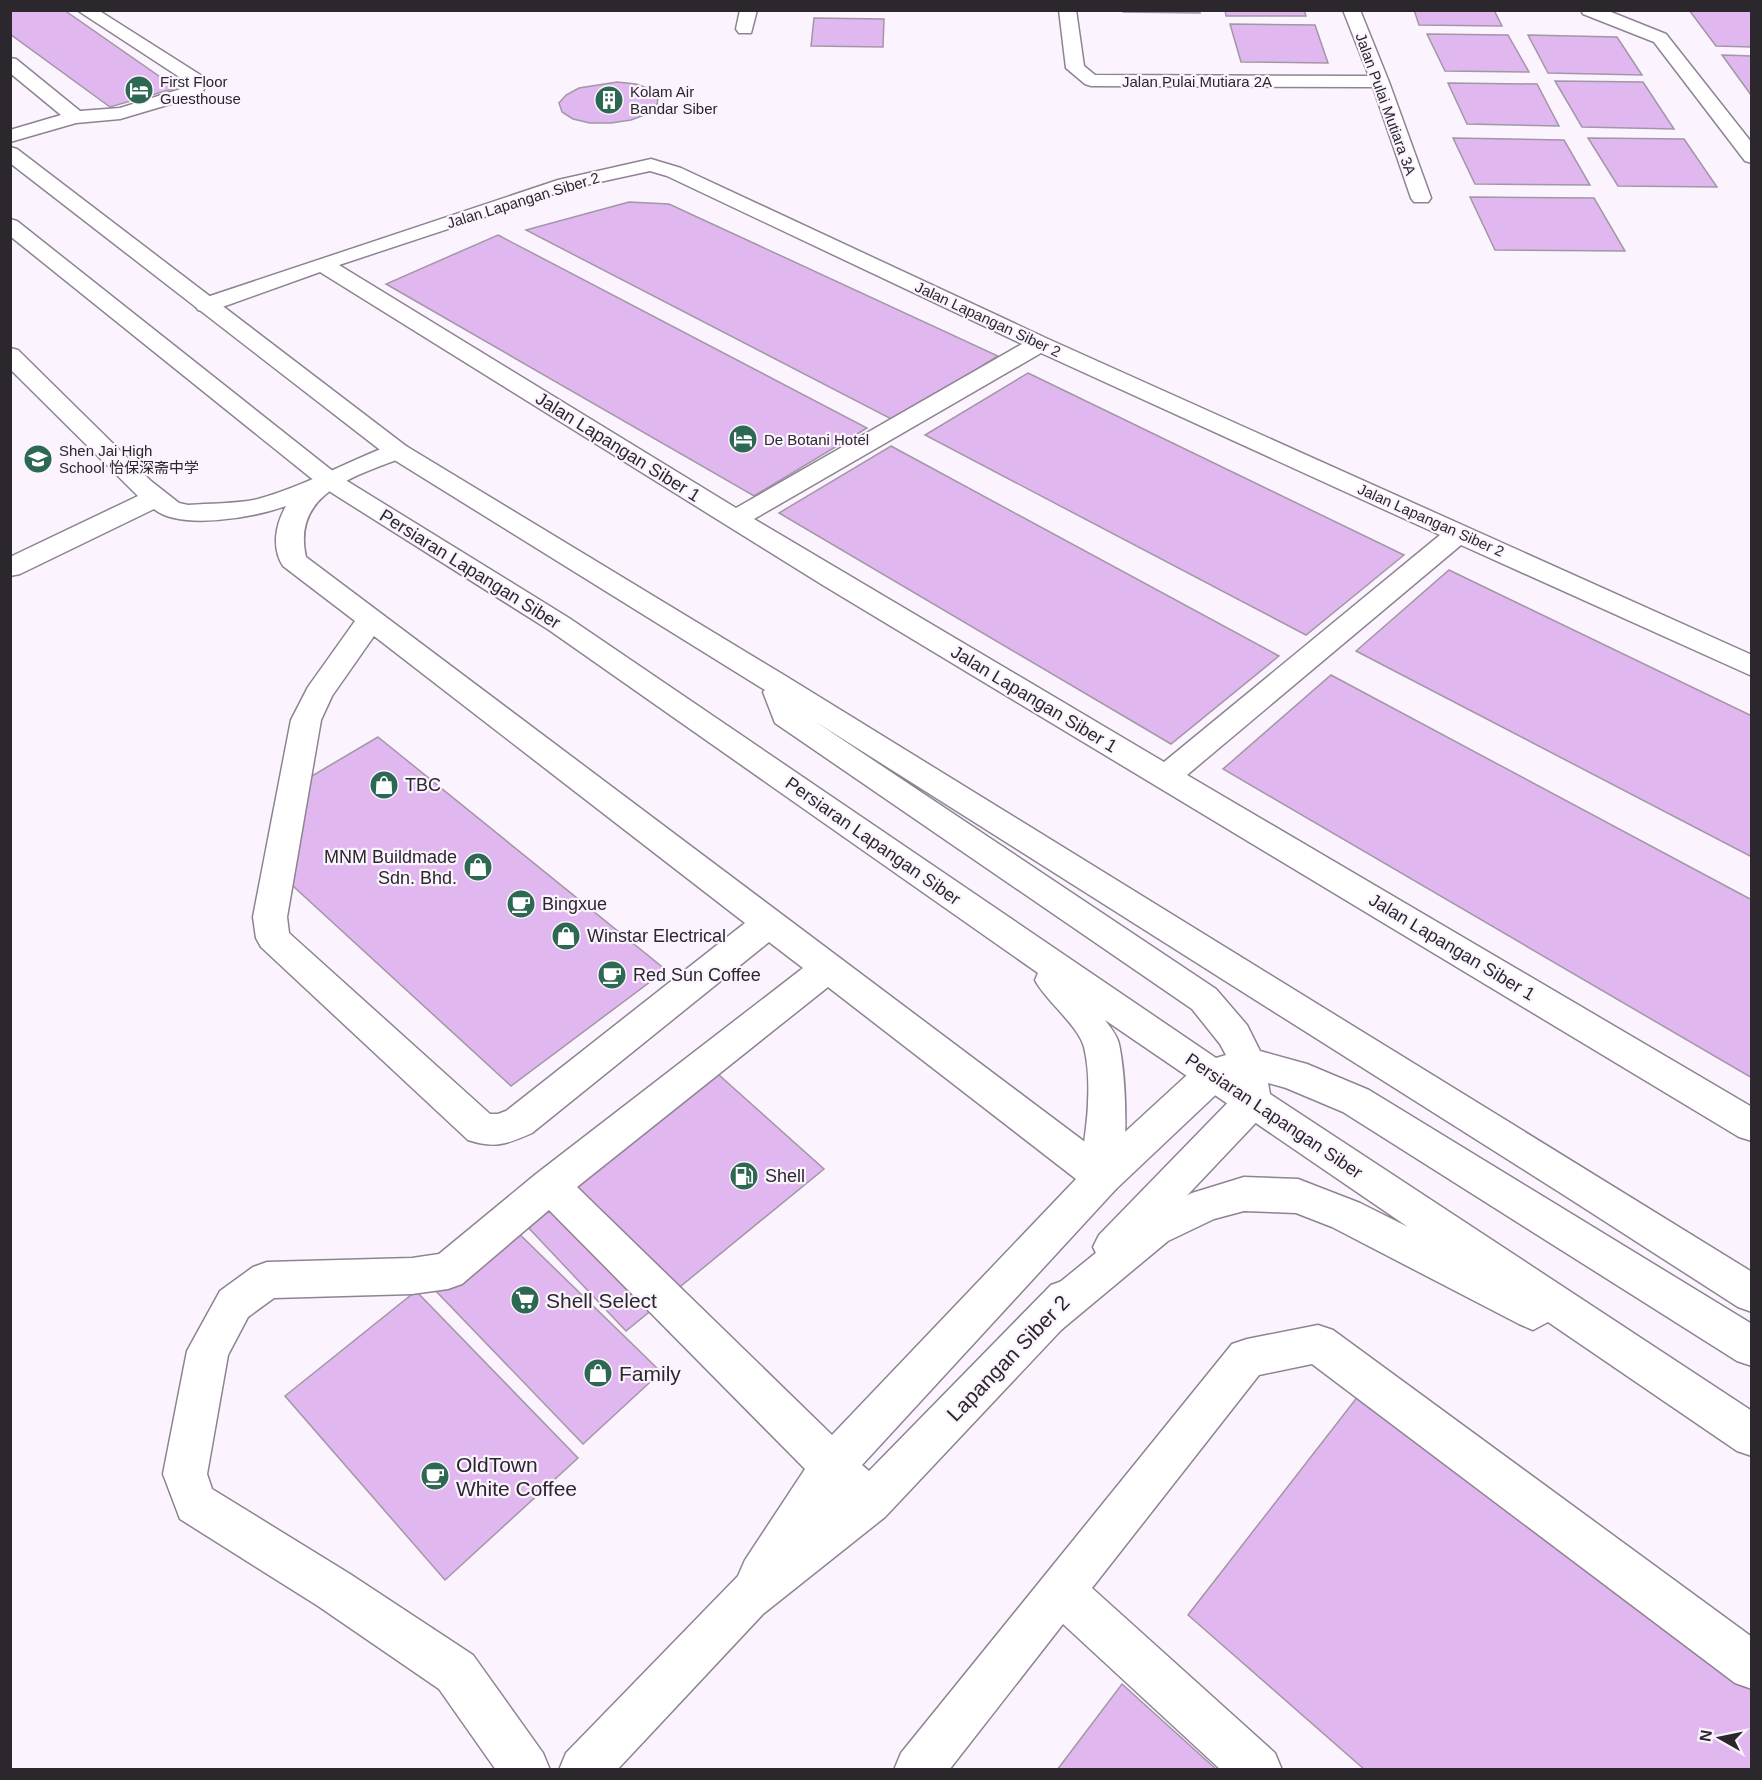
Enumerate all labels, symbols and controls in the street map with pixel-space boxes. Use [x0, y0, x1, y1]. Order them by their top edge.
street label: Jalan Pulai Mutiara 3A [1352, 31, 1420, 177]
place label: First Floor Guesthouse [160, 73, 241, 107]
street label: Jalan Pulai Mutiara 2A [1122, 73, 1272, 90]
hotel icon: First Floor Guesthouse [123, 74, 155, 106]
place label: Kolam Air Bandar Siber [630, 83, 718, 117]
building icon: Kolam Air Bandar Siber [593, 84, 625, 116]
street label: Jalan Lapangan Siber 2 [445, 169, 601, 231]
street label: Jalan Lapangan Siber 2 [913, 278, 1063, 360]
street label: Jalan Lapangan Siber 1 [532, 388, 704, 506]
hotel icon: De Botani Hotel [727, 423, 759, 455]
place label: De Botani Hotel [764, 431, 869, 448]
place label: Shen Jai High School 怡保深斋中学 [59, 442, 199, 476]
school or university icon: Shen Jai High School 怡保深斋中学 [22, 443, 54, 475]
street label: Jalan Lapangan Siber 2 [1355, 480, 1507, 560]
street label: Persiaran Lapangan Siber [376, 505, 564, 633]
street label: Jalan Lapangan Siber 1 [947, 641, 1121, 757]
shop icon: TBC [368, 769, 400, 801]
street label: Persiaran Lapangan Siber [782, 773, 964, 909]
place label: TBC [405, 775, 441, 795]
place label: MNM Buildmade Sdn. Bhd. [324, 847, 457, 888]
shop icon: MNM Buildmade Sdn. Bhd. [462, 851, 494, 883]
cafe icon: Bingxue [505, 888, 537, 920]
street label: Jalan Lapangan Siber 1 [1365, 889, 1539, 1005]
place label: Bingxue [542, 894, 607, 914]
shop icon: Winstar Electrical [550, 920, 582, 952]
place label: Winstar Electrical [587, 926, 726, 946]
cafe icon: Red Sun Coffee [596, 959, 628, 991]
place label: Red Sun Coffee [633, 965, 761, 985]
street label: Persiaran Lapangan Siber [1182, 1049, 1366, 1183]
fuel station icon: Shell [728, 1160, 760, 1192]
place label: Shell [765, 1166, 805, 1186]
supermarket icon: Shell Select [509, 1284, 541, 1316]
place label: Shell Select [546, 1289, 657, 1312]
street label: Lapangan Siber 2 [942, 1290, 1074, 1426]
shop icon: Family [582, 1357, 614, 1389]
place label: Family [619, 1362, 681, 1385]
place label: OldTown White Coffee [456, 1453, 577, 1500]
cafe icon: OldTown White Coffee [419, 1460, 451, 1492]
north arrow [1690, 1708, 1750, 1768]
text: N [1696, 1729, 1715, 1743]

